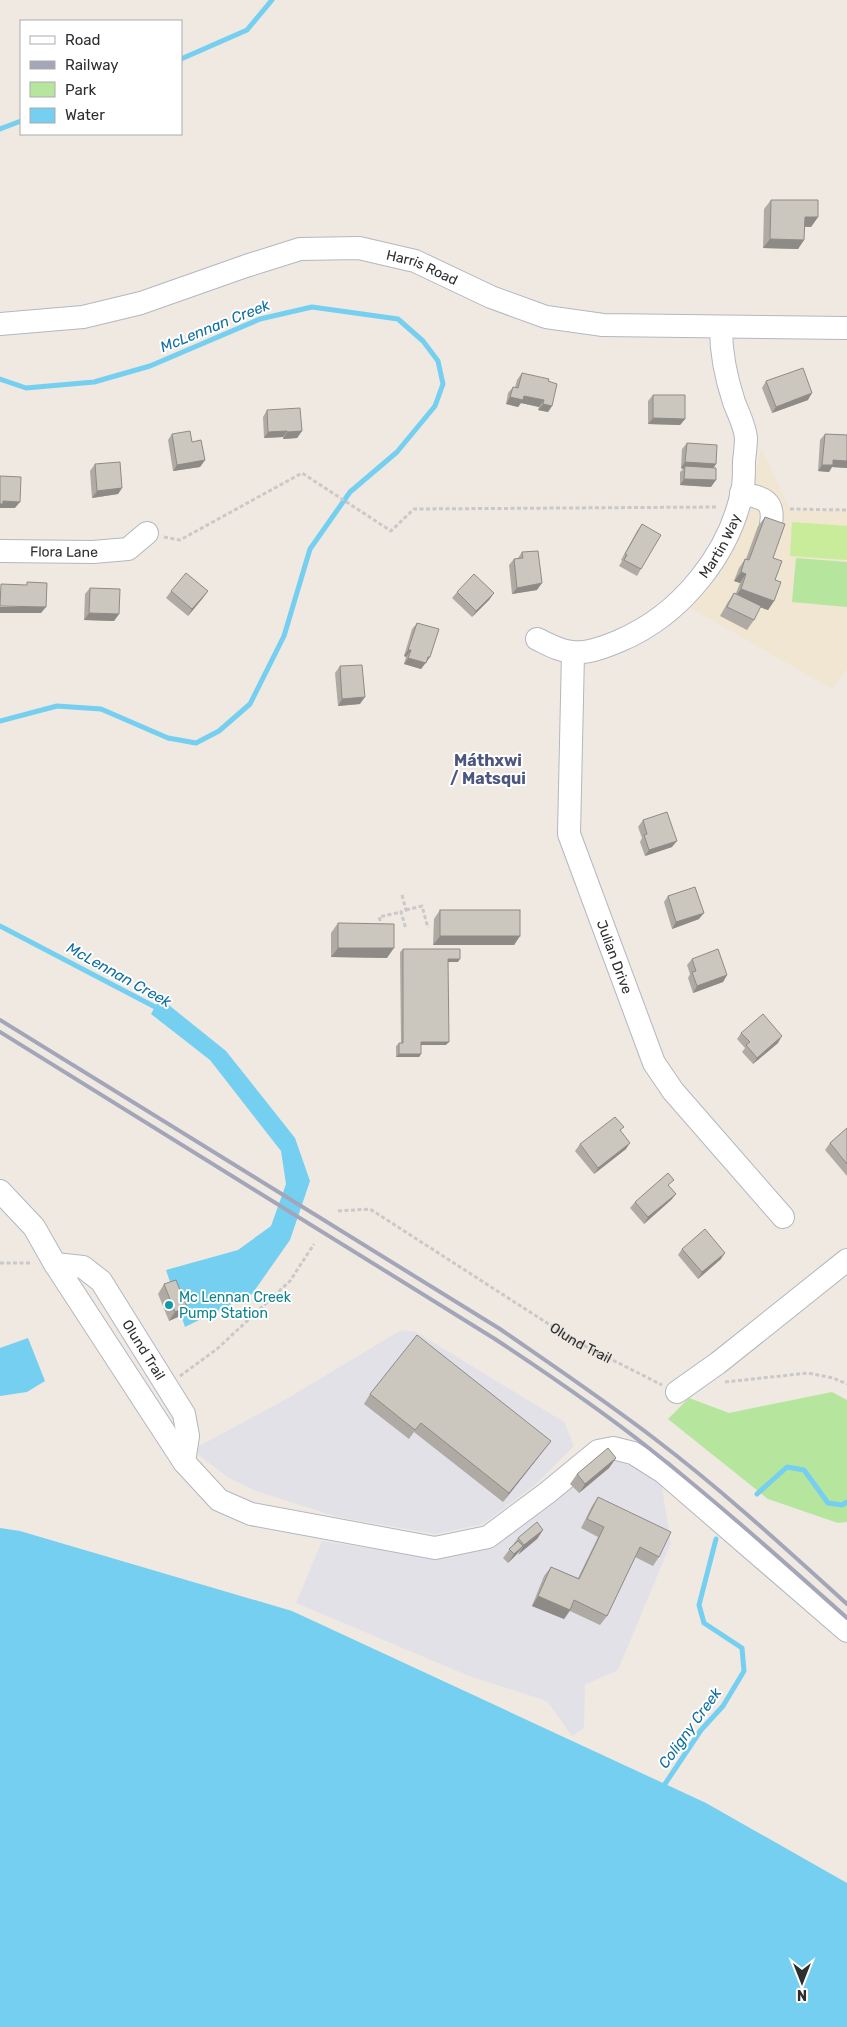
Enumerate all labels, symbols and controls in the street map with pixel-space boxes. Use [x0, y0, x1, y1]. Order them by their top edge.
legend [20, 20, 182, 135]
text: Road [65, 31, 101, 49]
text: Railway [65, 56, 119, 74]
text: Park [65, 81, 96, 99]
text: Water [65, 106, 105, 124]
street label: Harris Road [385, 246, 461, 289]
water label: McLennan Creek [158, 296, 273, 356]
street label: Martin Way [695, 511, 744, 581]
street label: Flora Lane [30, 543, 99, 561]
district label: Máthxwi / Matsqui [450, 751, 526, 788]
street label: Julian Drive [593, 918, 636, 996]
water label: McLennan Creek [64, 939, 175, 1011]
place label: Mc Lennan Creek Pump Station [179, 1289, 292, 1322]
marker: Mc Lennan Creek Pump Station [163, 1299, 175, 1311]
street label: Olund Trail [119, 1316, 169, 1383]
street label: Olund Trail [547, 1319, 615, 1367]
water label: Coligny Creek [655, 1684, 725, 1772]
north arrow [777, 1957, 827, 2007]
text: N [797, 1986, 807, 2003]

